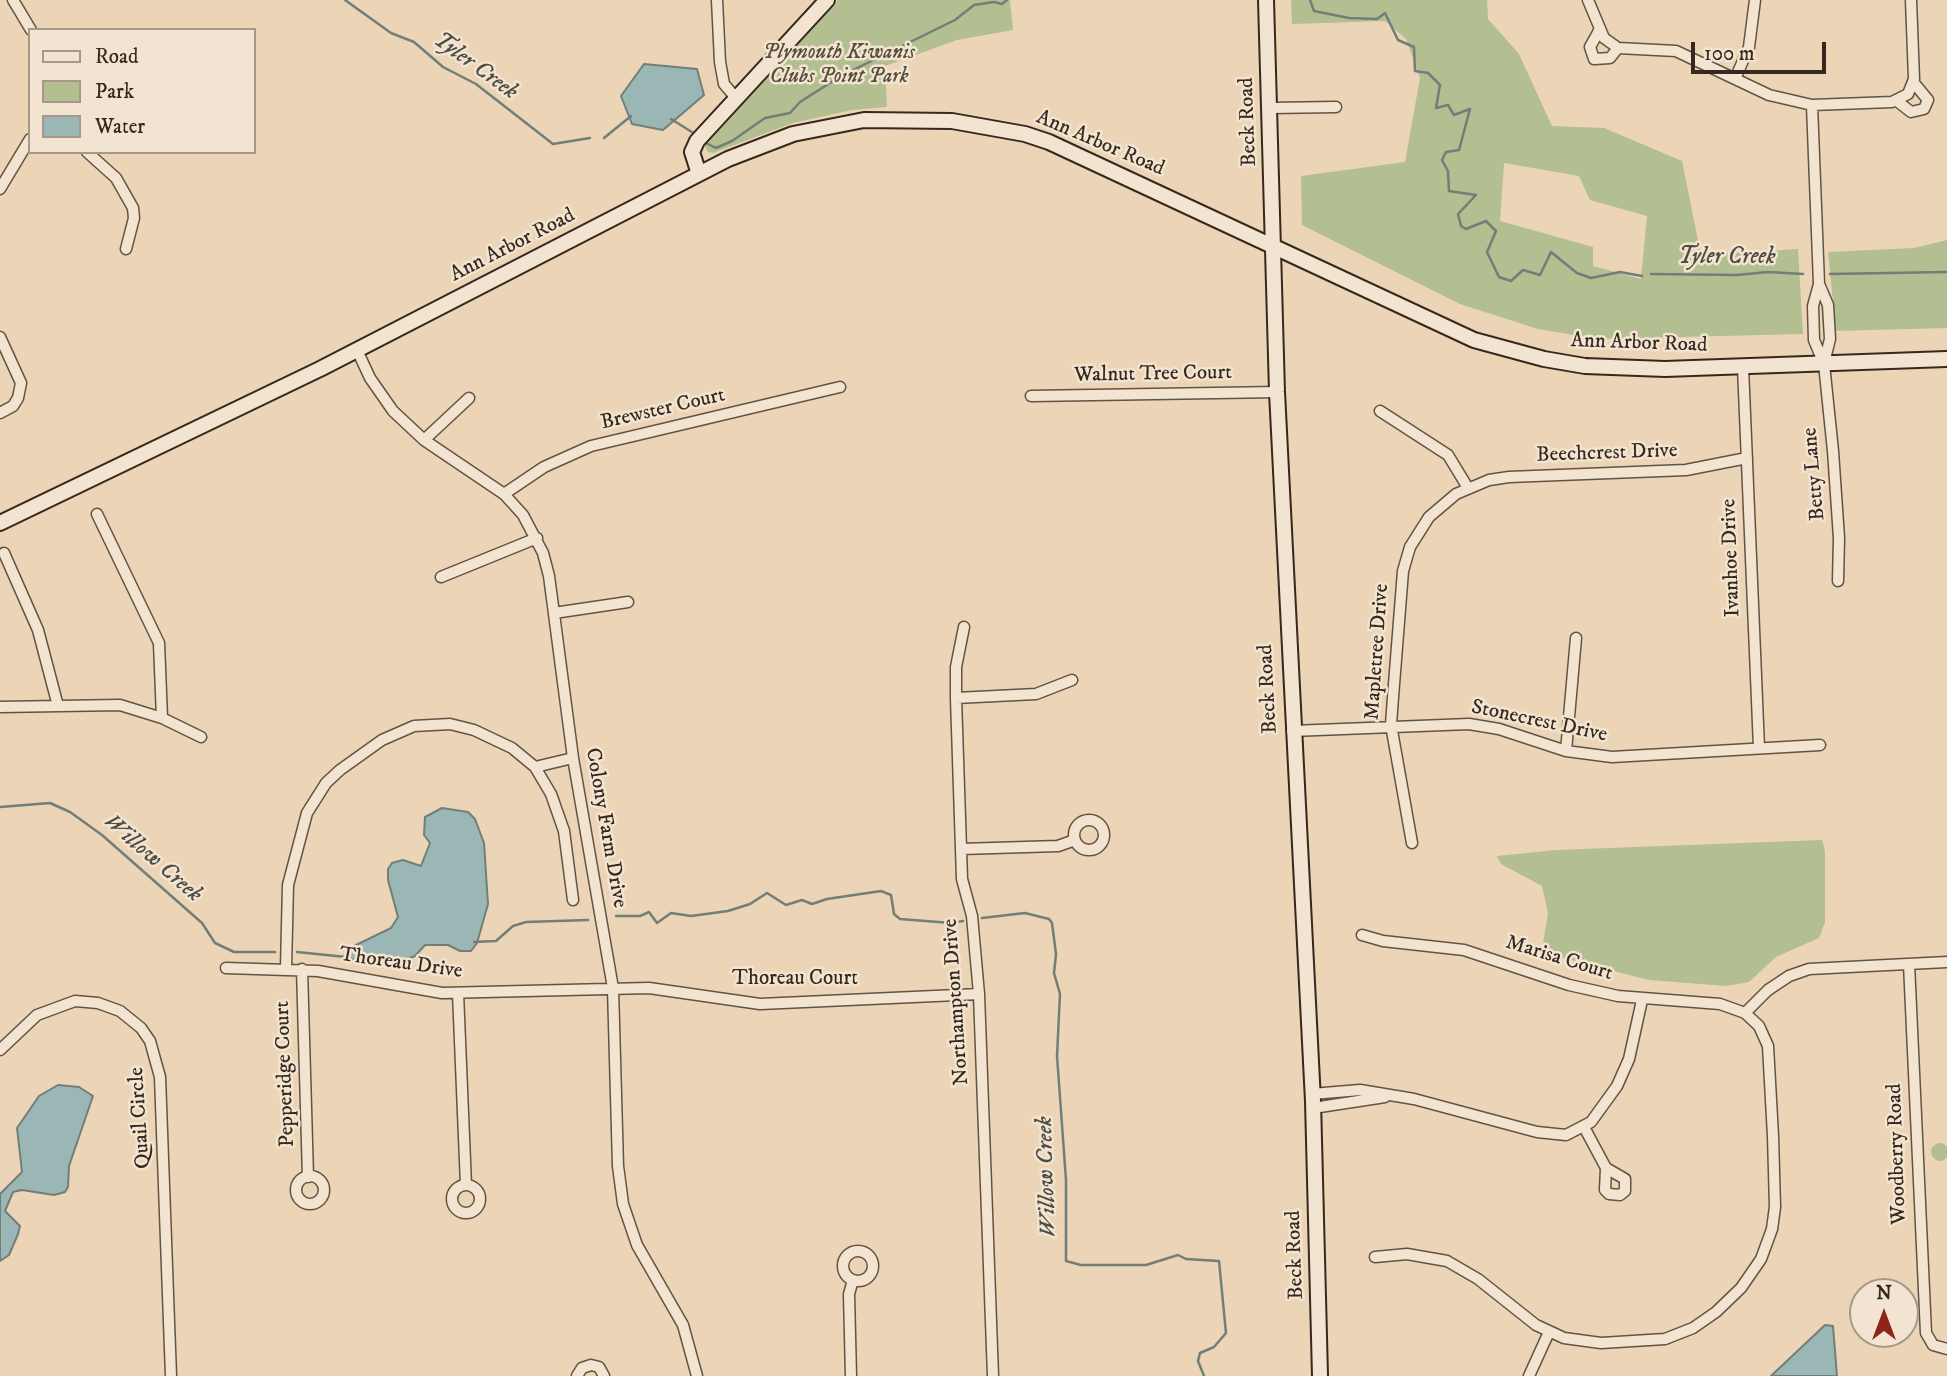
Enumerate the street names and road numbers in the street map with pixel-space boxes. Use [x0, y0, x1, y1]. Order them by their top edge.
street label: Beck Road [1235, 77, 1263, 167]
street label: Ann Arbor Road [1032, 106, 1168, 182]
street label: Ann Arbor Road [446, 204, 580, 288]
street label: Ann Arbor Road [1570, 329, 1708, 359]
street label: Walnut Tree Court [1074, 361, 1232, 389]
street label: Brewster Court [598, 383, 728, 437]
street label: Betty Lane [1798, 426, 1832, 522]
street label: Beechcrest Drive [1536, 439, 1678, 469]
street label: Ivanhoe Drive [1717, 498, 1747, 618]
street label: Mapletree Drive [1361, 583, 1395, 721]
street label: Beck Road [1254, 644, 1284, 734]
street label: Stonecrest Drive [1469, 695, 1609, 749]
street label: Colony Farm Drive [579, 746, 631, 910]
street label: Northampton Drive [939, 918, 975, 1086]
street label: Marisa Court [1502, 931, 1616, 987]
street label: Thoreau Drive [338, 943, 464, 985]
street label: Thoreau Court [732, 967, 858, 993]
street label: Pepperidge Court [271, 1000, 301, 1148]
street label: Quail Circle [125, 1066, 157, 1170]
street label: Woodberry Road [1883, 1083, 1913, 1225]
street label: Beck Road [1282, 1210, 1310, 1300]

